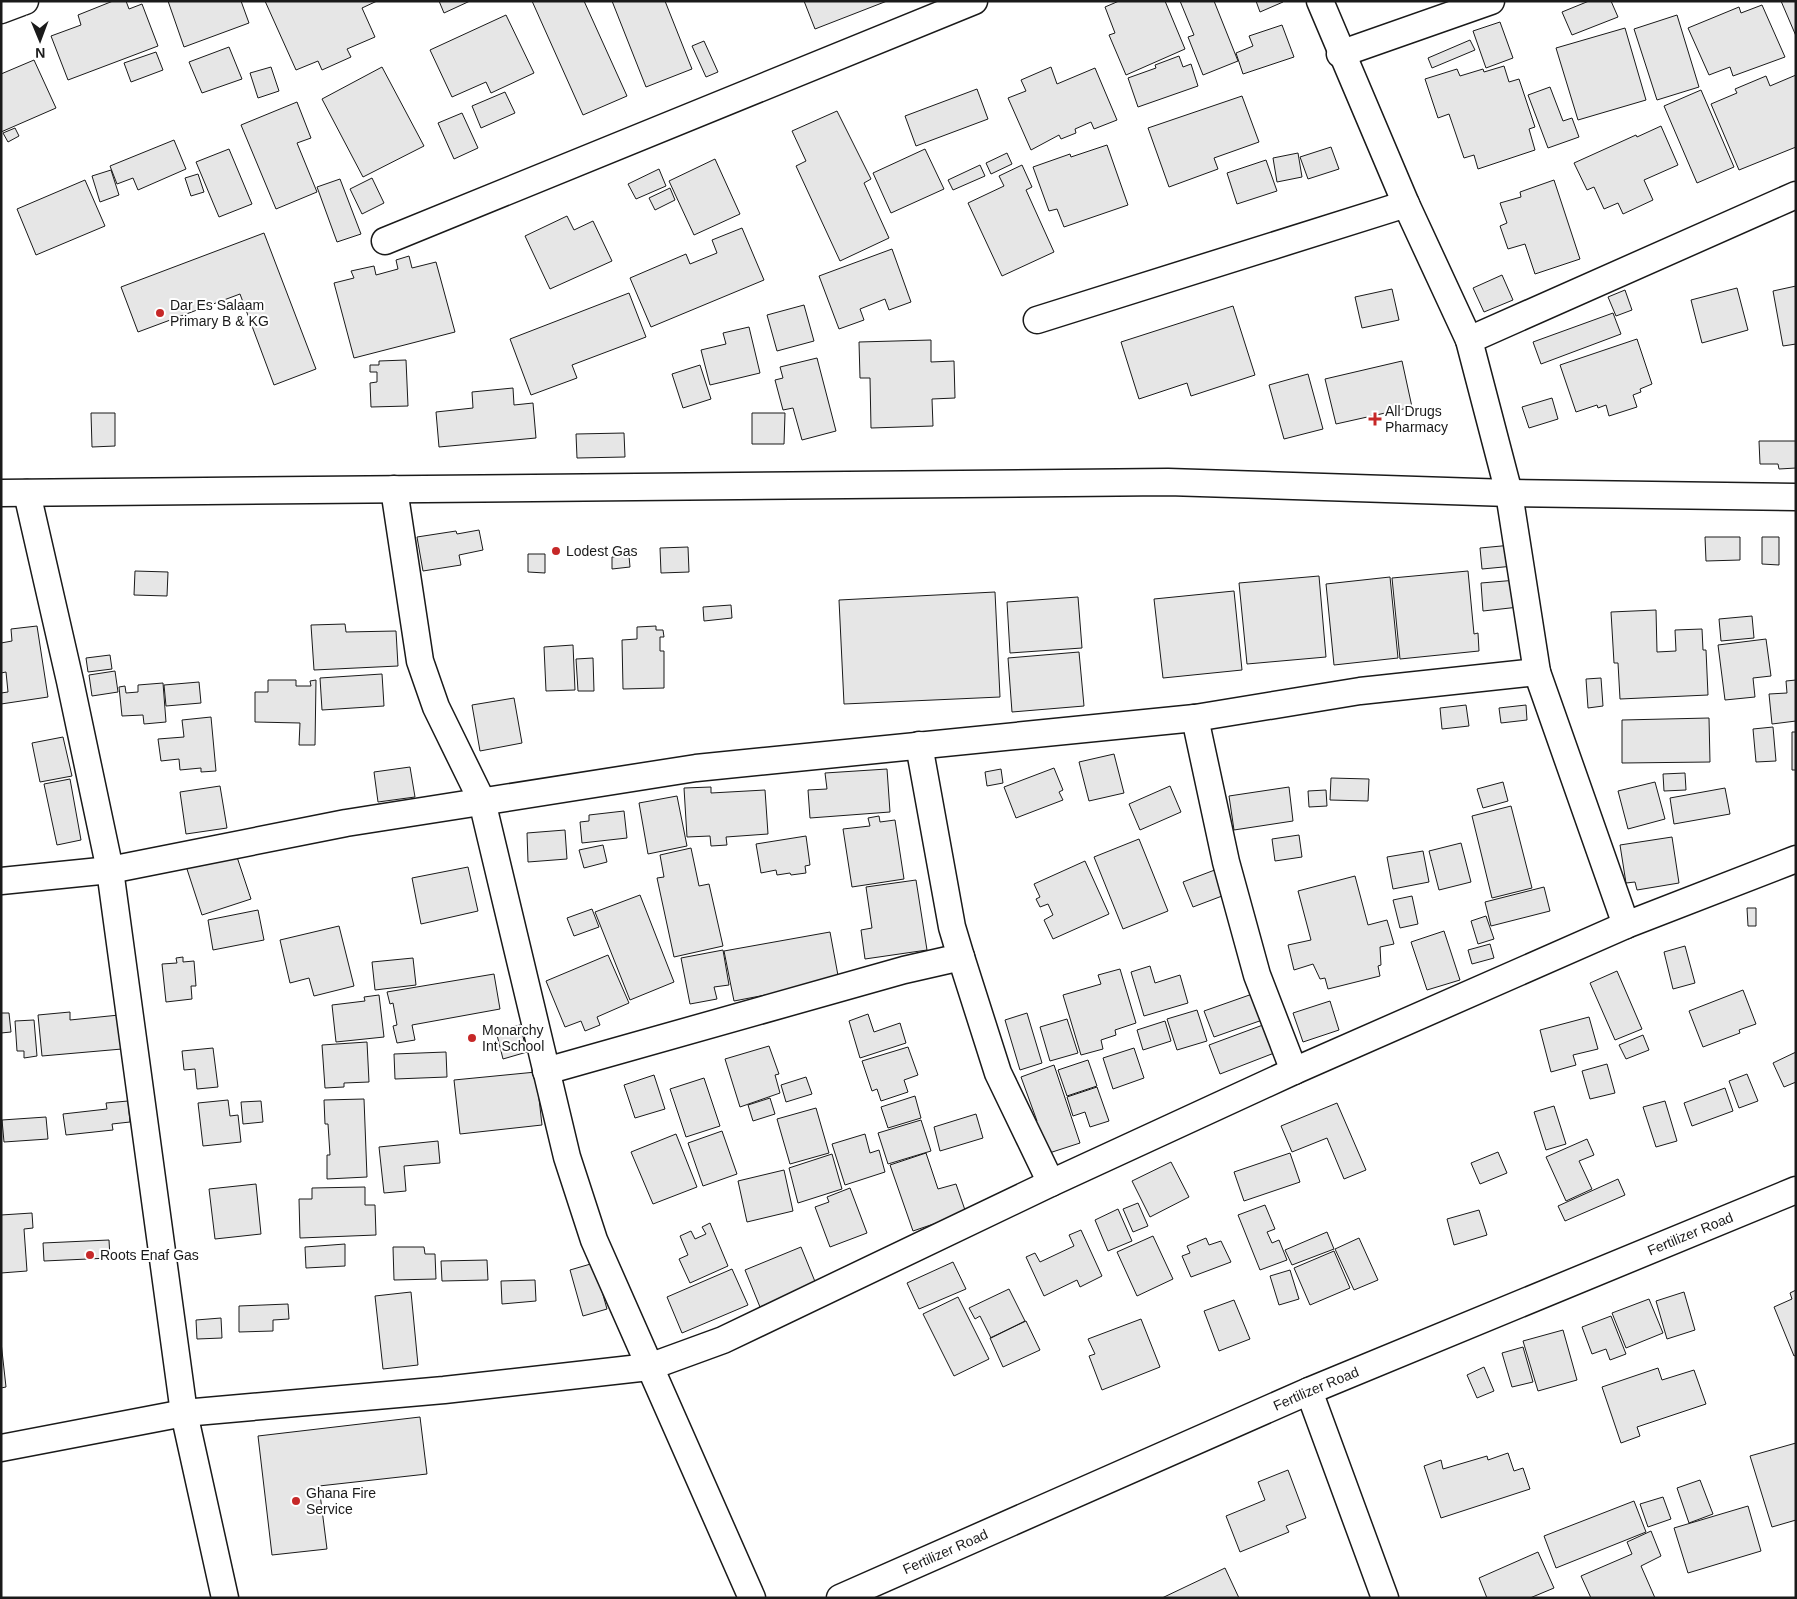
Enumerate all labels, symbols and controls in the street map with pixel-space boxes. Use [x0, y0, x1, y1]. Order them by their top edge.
north arrow [15, 15, 65, 65]
text: N [35, 45, 45, 61]
place label: Dar Es Salaam Primary B & KG [170, 297, 269, 329]
marker: Dar Es Salaam Primary B & KG [154, 307, 166, 319]
place label: All Drugs Pharmacy [1385, 403, 1448, 435]
marker: All Drugs Pharmacy [1369, 413, 1381, 425]
place label: Lodest Gas [566, 543, 638, 559]
marker: Lodest Gas [550, 545, 562, 557]
place label: Monarchy Int School [482, 1022, 544, 1054]
marker: Monarchy Int School [466, 1032, 478, 1044]
street label: Fertilizer Road [1645, 1209, 1735, 1258]
place label: Roots Enaf Gas [100, 1247, 199, 1263]
marker: Roots Enaf Gas [84, 1249, 96, 1261]
street label: Fertilizer Road [1271, 1363, 1361, 1414]
place label: Ghana Fire Service [306, 1485, 376, 1517]
marker: Ghana Fire Service [290, 1495, 302, 1507]
street label: Fertilizer Road [900, 1526, 990, 1577]

